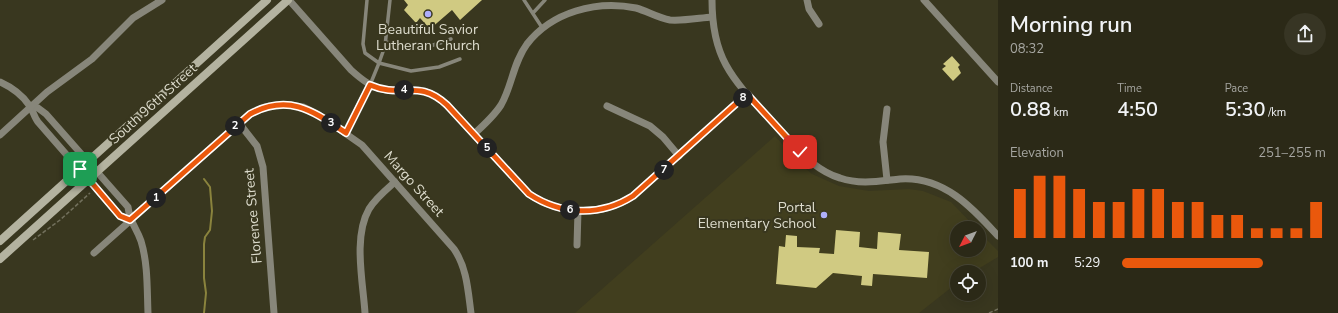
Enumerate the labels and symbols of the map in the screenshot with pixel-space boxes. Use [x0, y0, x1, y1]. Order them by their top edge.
marker: Beautiful Savior Lutheran Church [423, 9, 433, 19]
place label: Beautiful Savior Lutheran Church [376, 20, 480, 55]
street label: South 96th Street [105, 59, 201, 149]
pin: 4 [394, 80, 414, 100]
pin: 8 [733, 88, 753, 108]
pin: 3 [321, 113, 341, 133]
pin: 2 [225, 116, 245, 136]
pin [783, 135, 817, 169]
pin: 5 [477, 138, 497, 158]
street label: Margo Street [379, 147, 449, 221]
pin [63, 152, 97, 186]
pin: 7 [654, 160, 674, 180]
street label: Florence Street [239, 168, 267, 264]
pin: 1 [146, 188, 166, 208]
place label: Portal Elementary School [698, 198, 817, 233]
pin: 6 [560, 200, 580, 220]
marker: Portal Elementary School [819, 210, 829, 220]
north arrow [950, 221, 986, 257]

